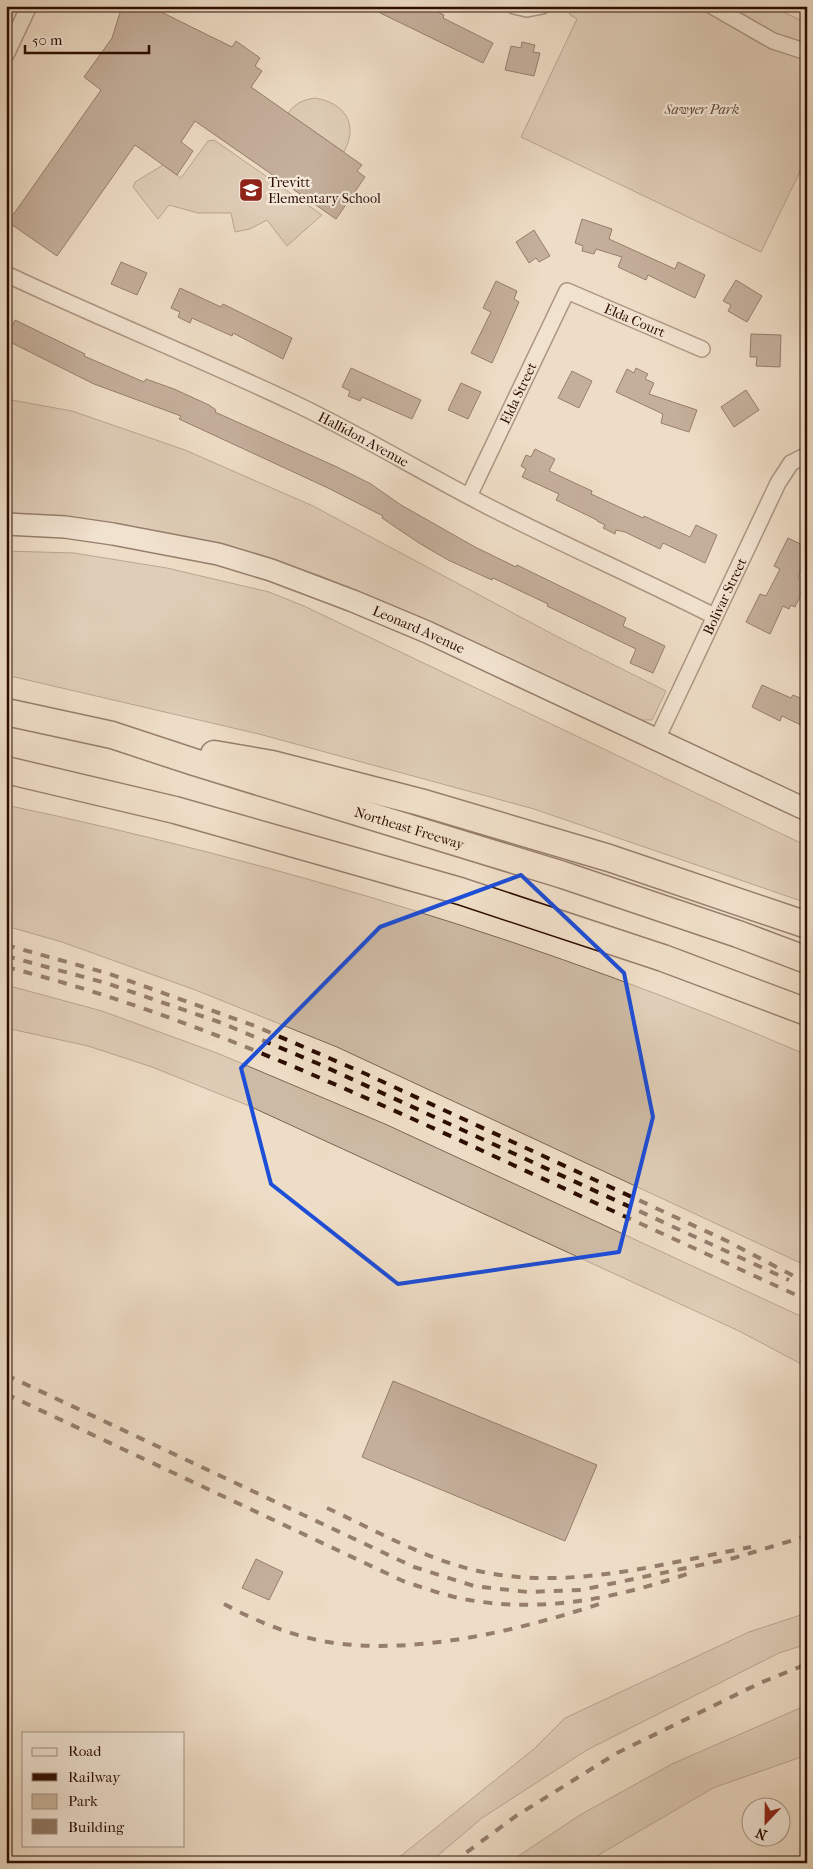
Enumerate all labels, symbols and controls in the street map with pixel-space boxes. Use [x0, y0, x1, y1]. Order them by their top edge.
scale bar [25, 22, 149, 54]
text: 50 m [32, 31, 63, 49]
park label: Sawyer Park [664, 101, 739, 118]
place label: Trevitt Elementary School [268, 174, 381, 207]
school or university icon: Trevitt Elementary School [238, 177, 264, 203]
street label: Elda Court [601, 300, 668, 341]
street label: Elda Street [497, 360, 541, 427]
street label: Hallidon Avenue [315, 408, 412, 471]
street label: Bolivar Street [700, 555, 750, 638]
street label: Leonard Avenue [370, 602, 467, 657]
street label: Northeast Freeway [352, 804, 467, 853]
legend [22, 1732, 185, 1846]
text: Road [68, 1742, 102, 1760]
text: Railway [68, 1768, 121, 1786]
text: Park [68, 1792, 98, 1810]
north arrow [740, 1796, 790, 1846]
text: Building [68, 1818, 125, 1836]
text: N [753, 1824, 769, 1843]

